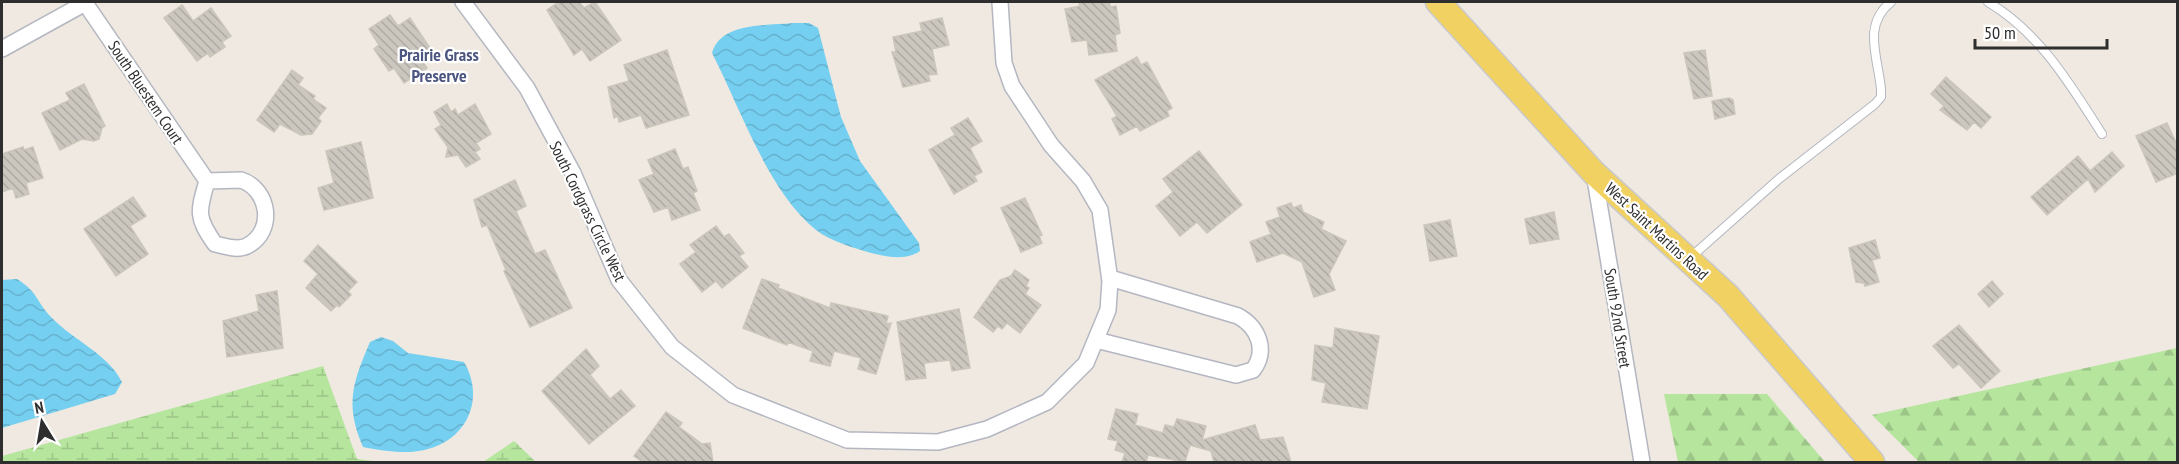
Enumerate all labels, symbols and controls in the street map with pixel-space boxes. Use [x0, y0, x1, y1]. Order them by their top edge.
scale bar [1975, 12, 2107, 50]
text: 50 m [1984, 21, 2016, 44]
street label: South Bluestem Court [104, 37, 188, 148]
district label: Prairie Grass Preserve [399, 43, 479, 87]
street label: South Cordgrass Circle West [545, 138, 631, 285]
street label: West Saint Martins Road [1601, 178, 1713, 284]
street label: South 92nd Street [1600, 267, 1636, 370]
north arrow [12, 392, 72, 452]
text: N [33, 397, 45, 418]

